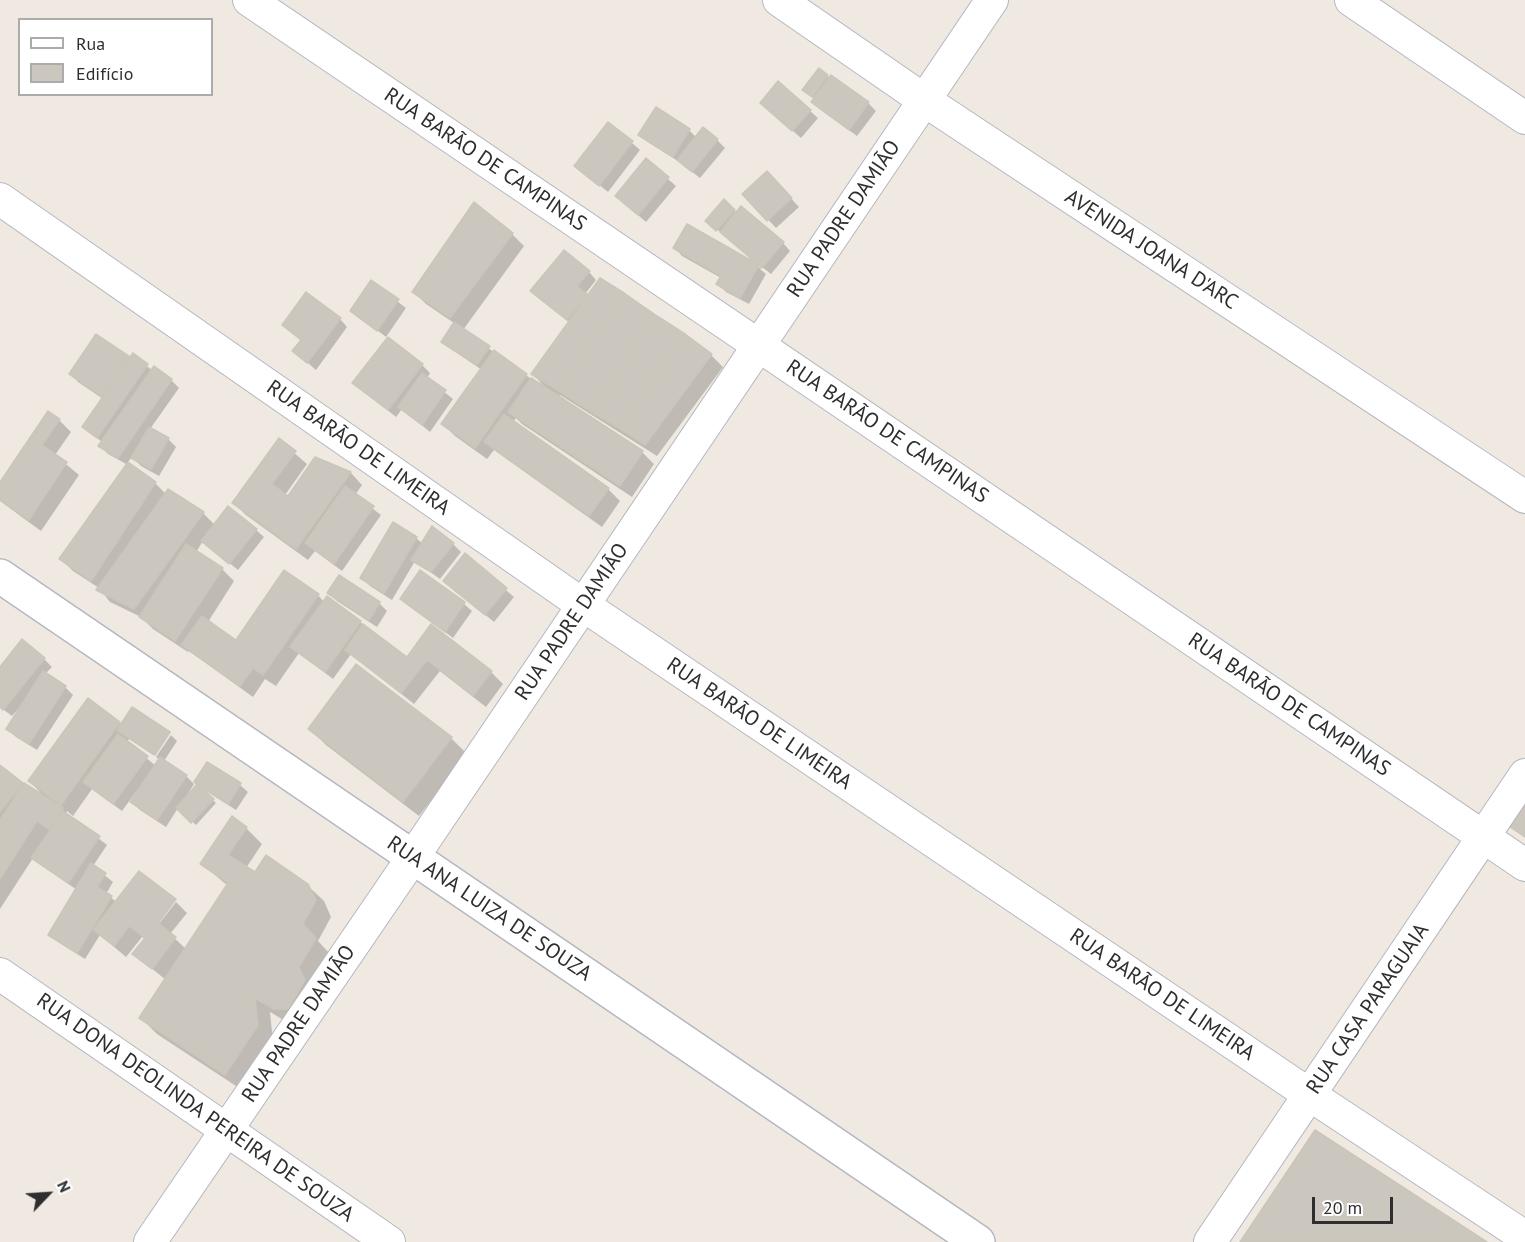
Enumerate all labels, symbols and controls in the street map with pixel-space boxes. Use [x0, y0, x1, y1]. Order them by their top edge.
legend [18, 18, 213, 96]
text: Rua [76, 32, 105, 55]
text: Edifício [76, 62, 133, 85]
street label: RUA BARÃO DE CAMPINAS [379, 83, 591, 237]
street label: RUA PADRE DAMIÃO [782, 136, 906, 302]
street label: AVENIDA JOANA D'ARC [1060, 185, 1242, 315]
street label: RUA BARÃO DE CAMPINAS [781, 355, 993, 509]
street label: RUA BARÃO DE LIMEIRA [261, 375, 455, 521]
street label: RUA PADRE DAMIÃO [510, 539, 634, 705]
street label: RUA BARÃO DE CAMPINAS [1183, 628, 1395, 782]
street label: RUA BARÃO DE LIMEIRA [662, 653, 856, 795]
street label: RUA ANA LUIZA DE SOUZA [382, 831, 596, 987]
street label: RUA CASA PARAGUAIA [1302, 919, 1434, 1099]
street label: RUA BARÃO DE LIMEIRA [1065, 924, 1259, 1066]
street label: RUA PADRE DAMIÃO [237, 941, 361, 1107]
street label: RUA DONA DEOLINDA PEREIRA DE SOUZA [31, 988, 359, 1228]
north arrow [18, 1164, 78, 1224]
scale bar [1315, 1185, 1396, 1223]
text: 20 m [1323, 1196, 1362, 1219]

